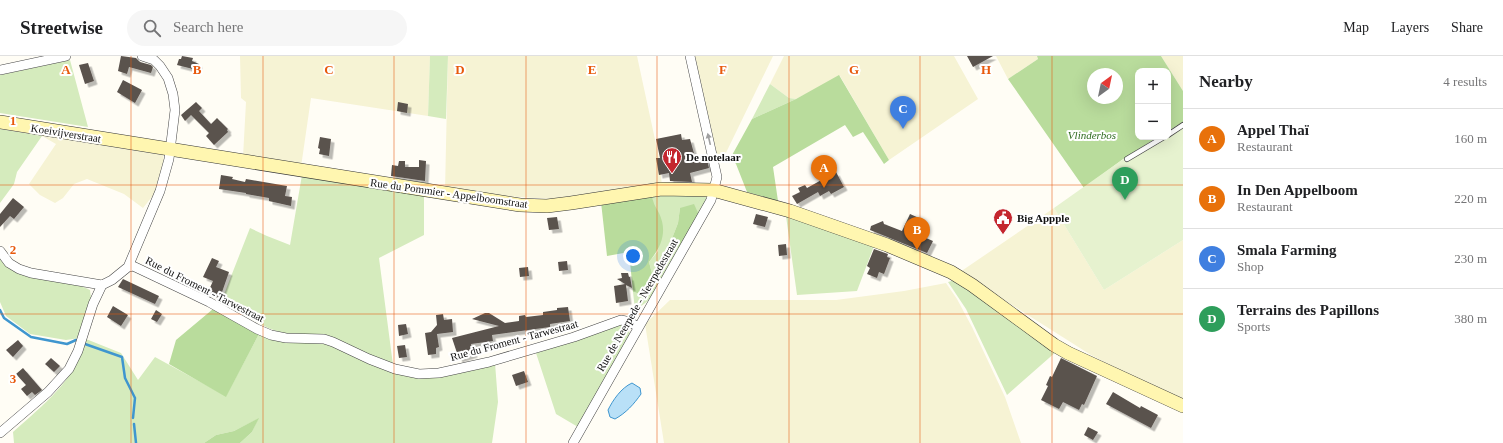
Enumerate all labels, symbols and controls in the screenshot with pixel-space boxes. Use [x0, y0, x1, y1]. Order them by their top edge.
search box [127, 10, 407, 46]
text: Streetwise [20, 17, 103, 38]
icon: search [141, 17, 163, 39]
text: Search here [173, 19, 243, 35]
text: Map [1343, 20, 1369, 35]
text: Layers [1391, 20, 1429, 35]
text: Share [1451, 20, 1483, 35]
text: A [61, 62, 71, 77]
text: B [193, 62, 202, 77]
text: C [324, 62, 334, 77]
text: D [455, 62, 465, 77]
text: E [588, 62, 596, 77]
text: F [719, 62, 727, 77]
text: G [849, 62, 859, 77]
text: H [981, 62, 991, 77]
north arrow [1087, 68, 1123, 104]
map controls [1135, 68, 1171, 140]
button: + [1135, 68, 1171, 104]
text: Nearby [1199, 72, 1253, 91]
text: 4 results [1443, 74, 1487, 89]
pin: C [890, 96, 916, 129]
button: − [1135, 104, 1171, 140]
text: 1 [10, 113, 16, 128]
street label: Koeivijverstraat [30, 122, 102, 144]
text: Appel Thaï [1237, 122, 1309, 138]
park label: Vlinderbos [1068, 129, 1116, 141]
text: A [1207, 131, 1217, 146]
text: 160 m [1454, 131, 1487, 146]
one-way arrow [705, 133, 711, 145]
text: Restaurant [1237, 139, 1293, 154]
restaurant icon: De notelaar [661, 146, 683, 174]
place label: De notelaar [686, 151, 741, 163]
pin: A [811, 155, 837, 188]
pin: D [1112, 167, 1138, 200]
street label: Rue du Pommier - Appelboomstraat [370, 176, 528, 210]
text: In Den Appelboom [1237, 182, 1358, 198]
text: B [1208, 191, 1216, 206]
text: 220 m [1454, 191, 1487, 206]
text: Restaurant [1237, 199, 1293, 214]
public building icon: Big Appple [992, 207, 1014, 235]
place label: Big Appple [1017, 212, 1069, 224]
pin: B [904, 217, 930, 250]
street label: Rue de Neerpede - Neerpedestraat [594, 237, 680, 373]
text: 2 [10, 242, 16, 257]
text: Smala Farming [1237, 242, 1337, 258]
your location [623, 246, 643, 266]
text: C [1207, 251, 1217, 266]
text: 230 m [1454, 251, 1487, 266]
street label: Rue du Froment - Tarwestraat [144, 254, 266, 324]
text: Shop [1237, 259, 1264, 274]
text: Terrains des Papillons [1237, 302, 1379, 318]
text: D [1207, 311, 1217, 326]
text: 380 m [1454, 311, 1487, 326]
street label: Rue du Froment - Tarwestraat [449, 317, 579, 363]
text: Sports [1237, 319, 1270, 334]
text: 3 [10, 371, 17, 386]

